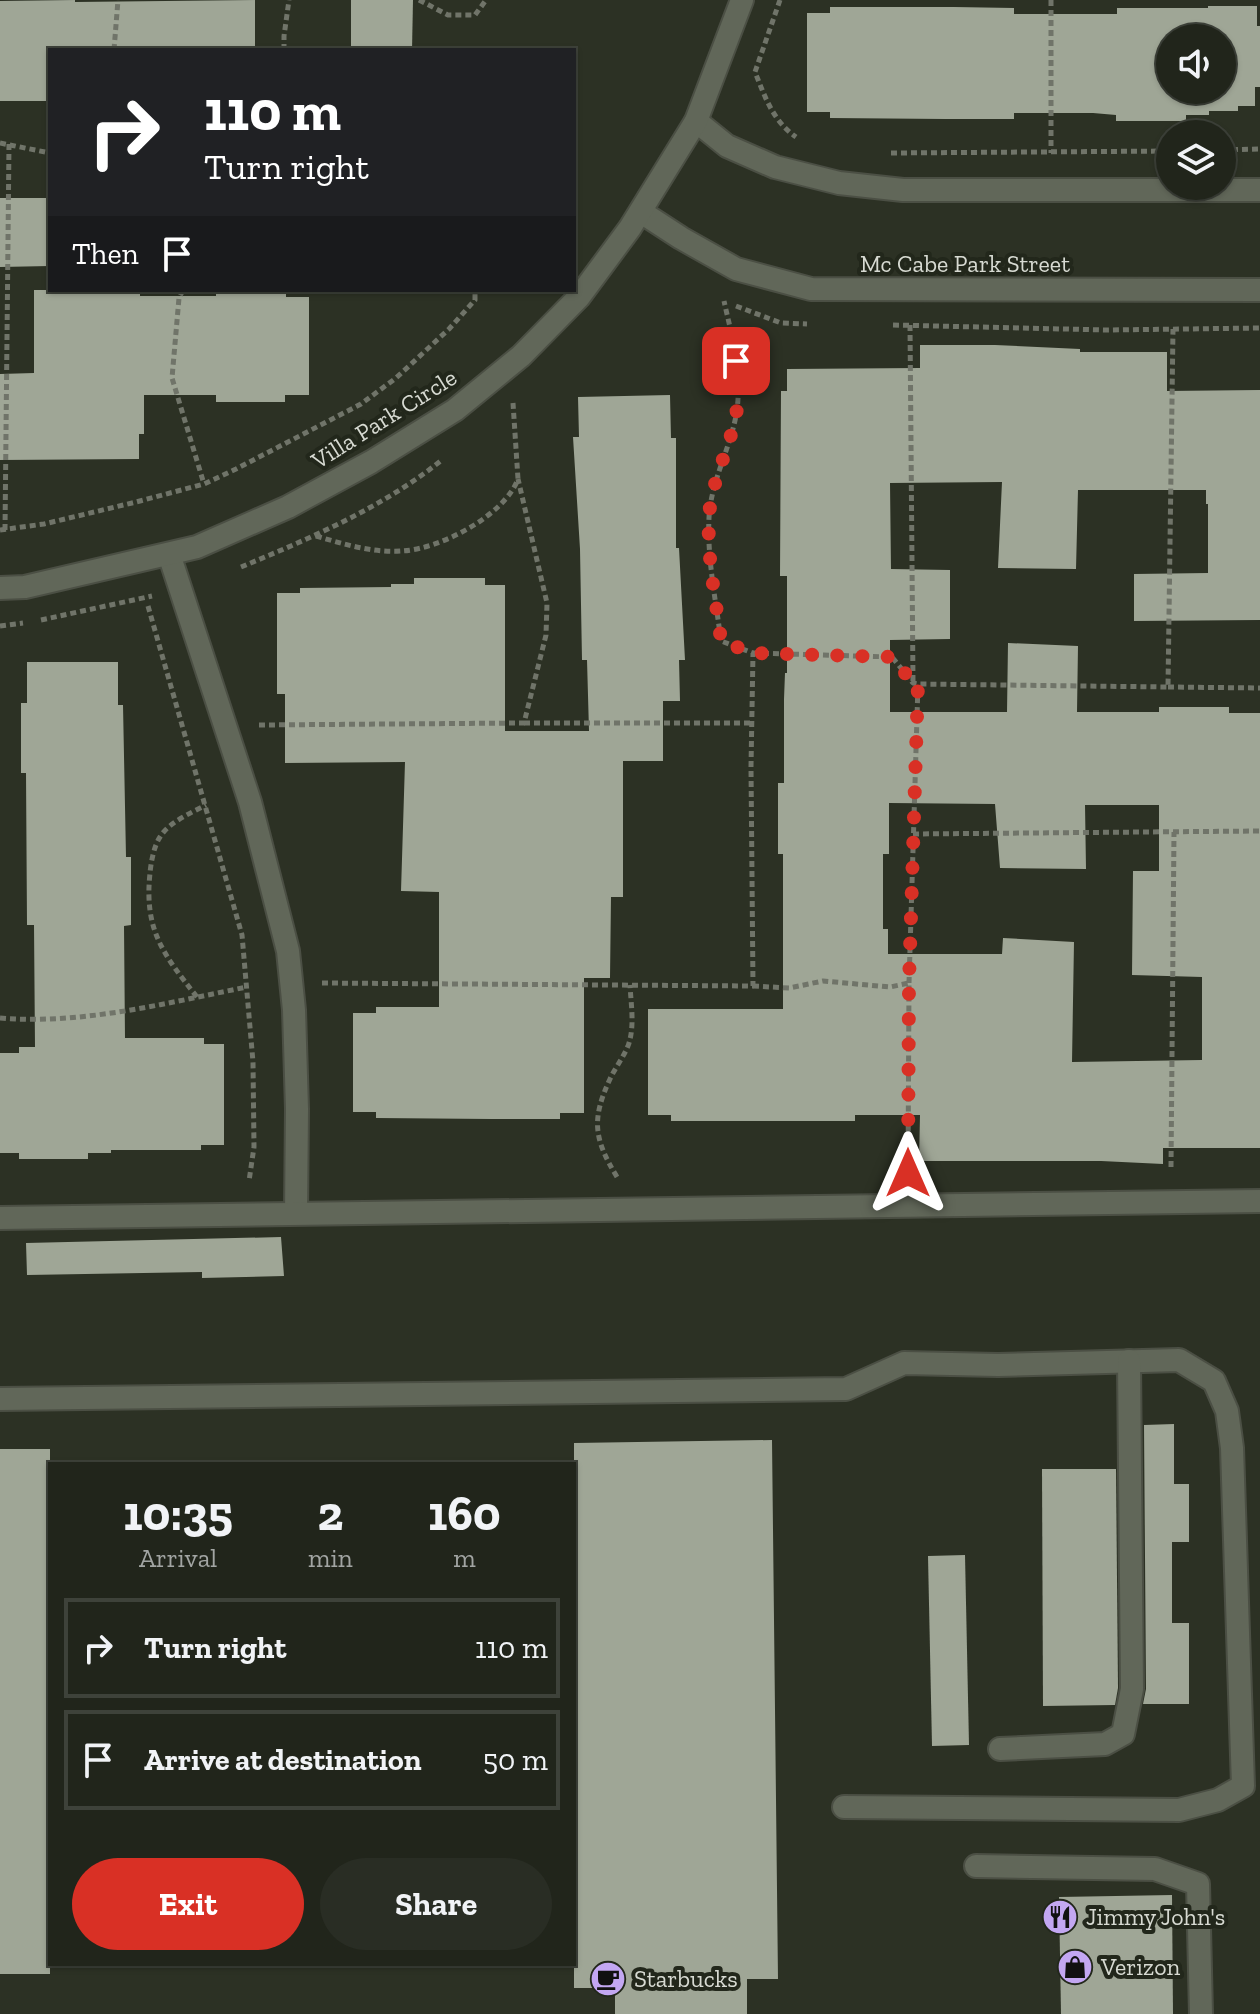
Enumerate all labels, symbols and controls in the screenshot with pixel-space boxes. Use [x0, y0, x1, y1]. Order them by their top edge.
map controls [1156, 24, 1236, 200]
button: sound [1156, 24, 1236, 104]
text: 110 m [204, 77, 341, 144]
icon: right [72, 80, 176, 184]
button: layers [1156, 120, 1236, 200]
text: Turn right [204, 145, 369, 188]
icon: arrive [155, 232, 199, 276]
text: Then [72, 236, 139, 272]
street label: Mc Cabe Park Street [860, 249, 1070, 278]
pin [702, 327, 770, 395]
icon: arrive [714, 339, 758, 383]
street label: Villa Park Circle [305, 362, 462, 475]
position arrow [866, 1131, 950, 1215]
text: 10:35 [123, 1485, 233, 1542]
text: 2 [318, 1485, 343, 1542]
text: 160 [428, 1485, 501, 1542]
text: Arrival [139, 1542, 217, 1574]
text: min [308, 1542, 353, 1574]
text: m [453, 1542, 476, 1574]
icon: right [76, 1626, 120, 1670]
text: Turn right [144, 1630, 286, 1666]
text: 110 m [475, 1630, 548, 1666]
icon: arrive [76, 1738, 120, 1782]
text: Arrive at destination [144, 1742, 421, 1778]
text: 50 m [483, 1742, 548, 1778]
button: Exit [72, 1858, 304, 1950]
button: Share [320, 1858, 552, 1950]
restaurant icon: Jimmy John's [1041, 1898, 1079, 1936]
place label: Jimmy John's [1086, 1902, 1225, 1931]
shop icon: Verizon [1056, 1948, 1094, 1986]
place label: Verizon [1100, 1952, 1180, 1981]
cafe icon: Starbucks [589, 1960, 627, 1998]
place label: Starbucks [634, 1964, 738, 1993]

